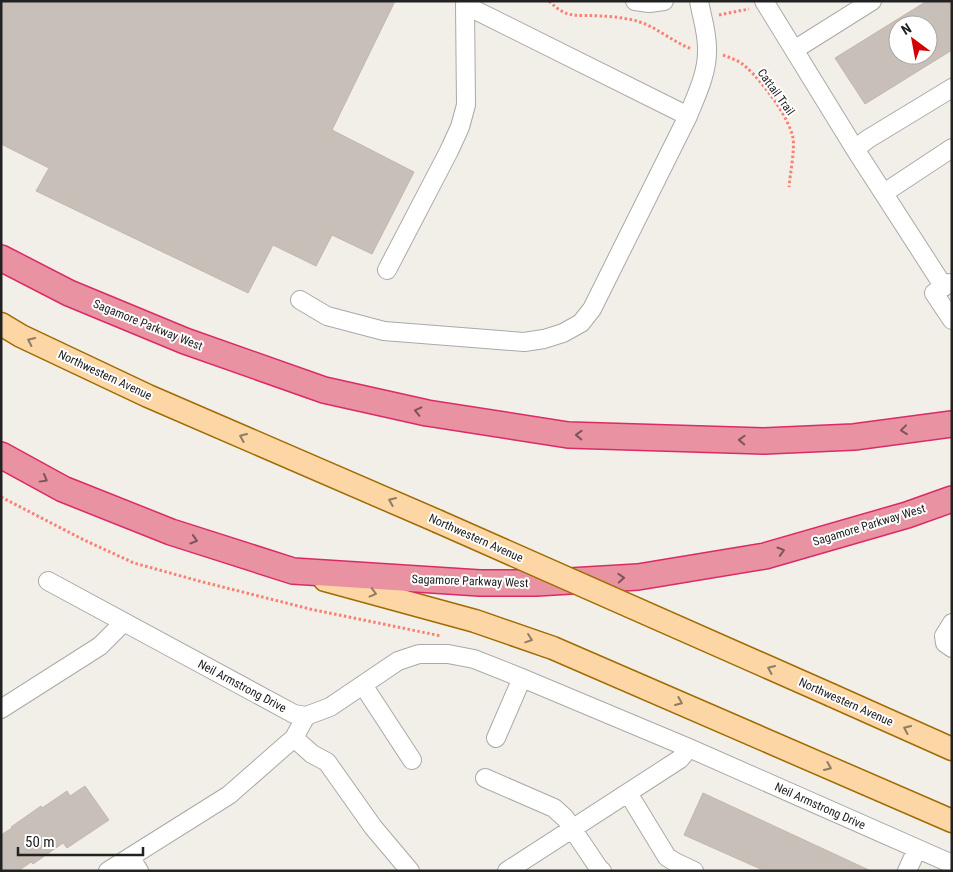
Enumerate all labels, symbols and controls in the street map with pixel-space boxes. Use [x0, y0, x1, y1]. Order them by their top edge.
north arrow [888, 15, 938, 65]
text: N [898, 20, 914, 38]
street label: Cattail Trail [754, 66, 798, 118]
street label: Sagamore Parkway West [91, 297, 205, 354]
one-way arrow [27, 336, 36, 347]
street label: Northwestern Avenue [56, 347, 154, 403]
one-way arrow [414, 406, 423, 417]
one-way arrow [899, 424, 907, 435]
one-way arrow [575, 430, 582, 440]
one-way arrow [239, 433, 248, 443]
one-way arrow [737, 435, 745, 446]
one-way arrow [38, 472, 47, 482]
one-way arrow [388, 497, 397, 508]
street label: Sagamore Parkway West [811, 501, 927, 549]
street label: Northwestern Avenue [427, 511, 526, 565]
one-way arrow [190, 534, 198, 544]
one-way arrow [776, 547, 784, 557]
street label: Sagamore Parkway West [411, 572, 529, 590]
one-way arrow [617, 573, 625, 584]
one-way arrow [369, 587, 378, 598]
one-way arrow [524, 634, 533, 644]
street label: Neil Armstrong Drive [195, 657, 289, 715]
one-way arrow [767, 664, 776, 675]
street label: Northwestern Avenue [797, 675, 896, 729]
one-way arrow [674, 696, 683, 707]
one-way arrow [903, 725, 912, 736]
one-way arrow [823, 760, 832, 771]
street label: Neil Armstrong Drive [772, 780, 868, 832]
scale bar [18, 824, 142, 856]
text: 50 m [25, 833, 55, 851]

